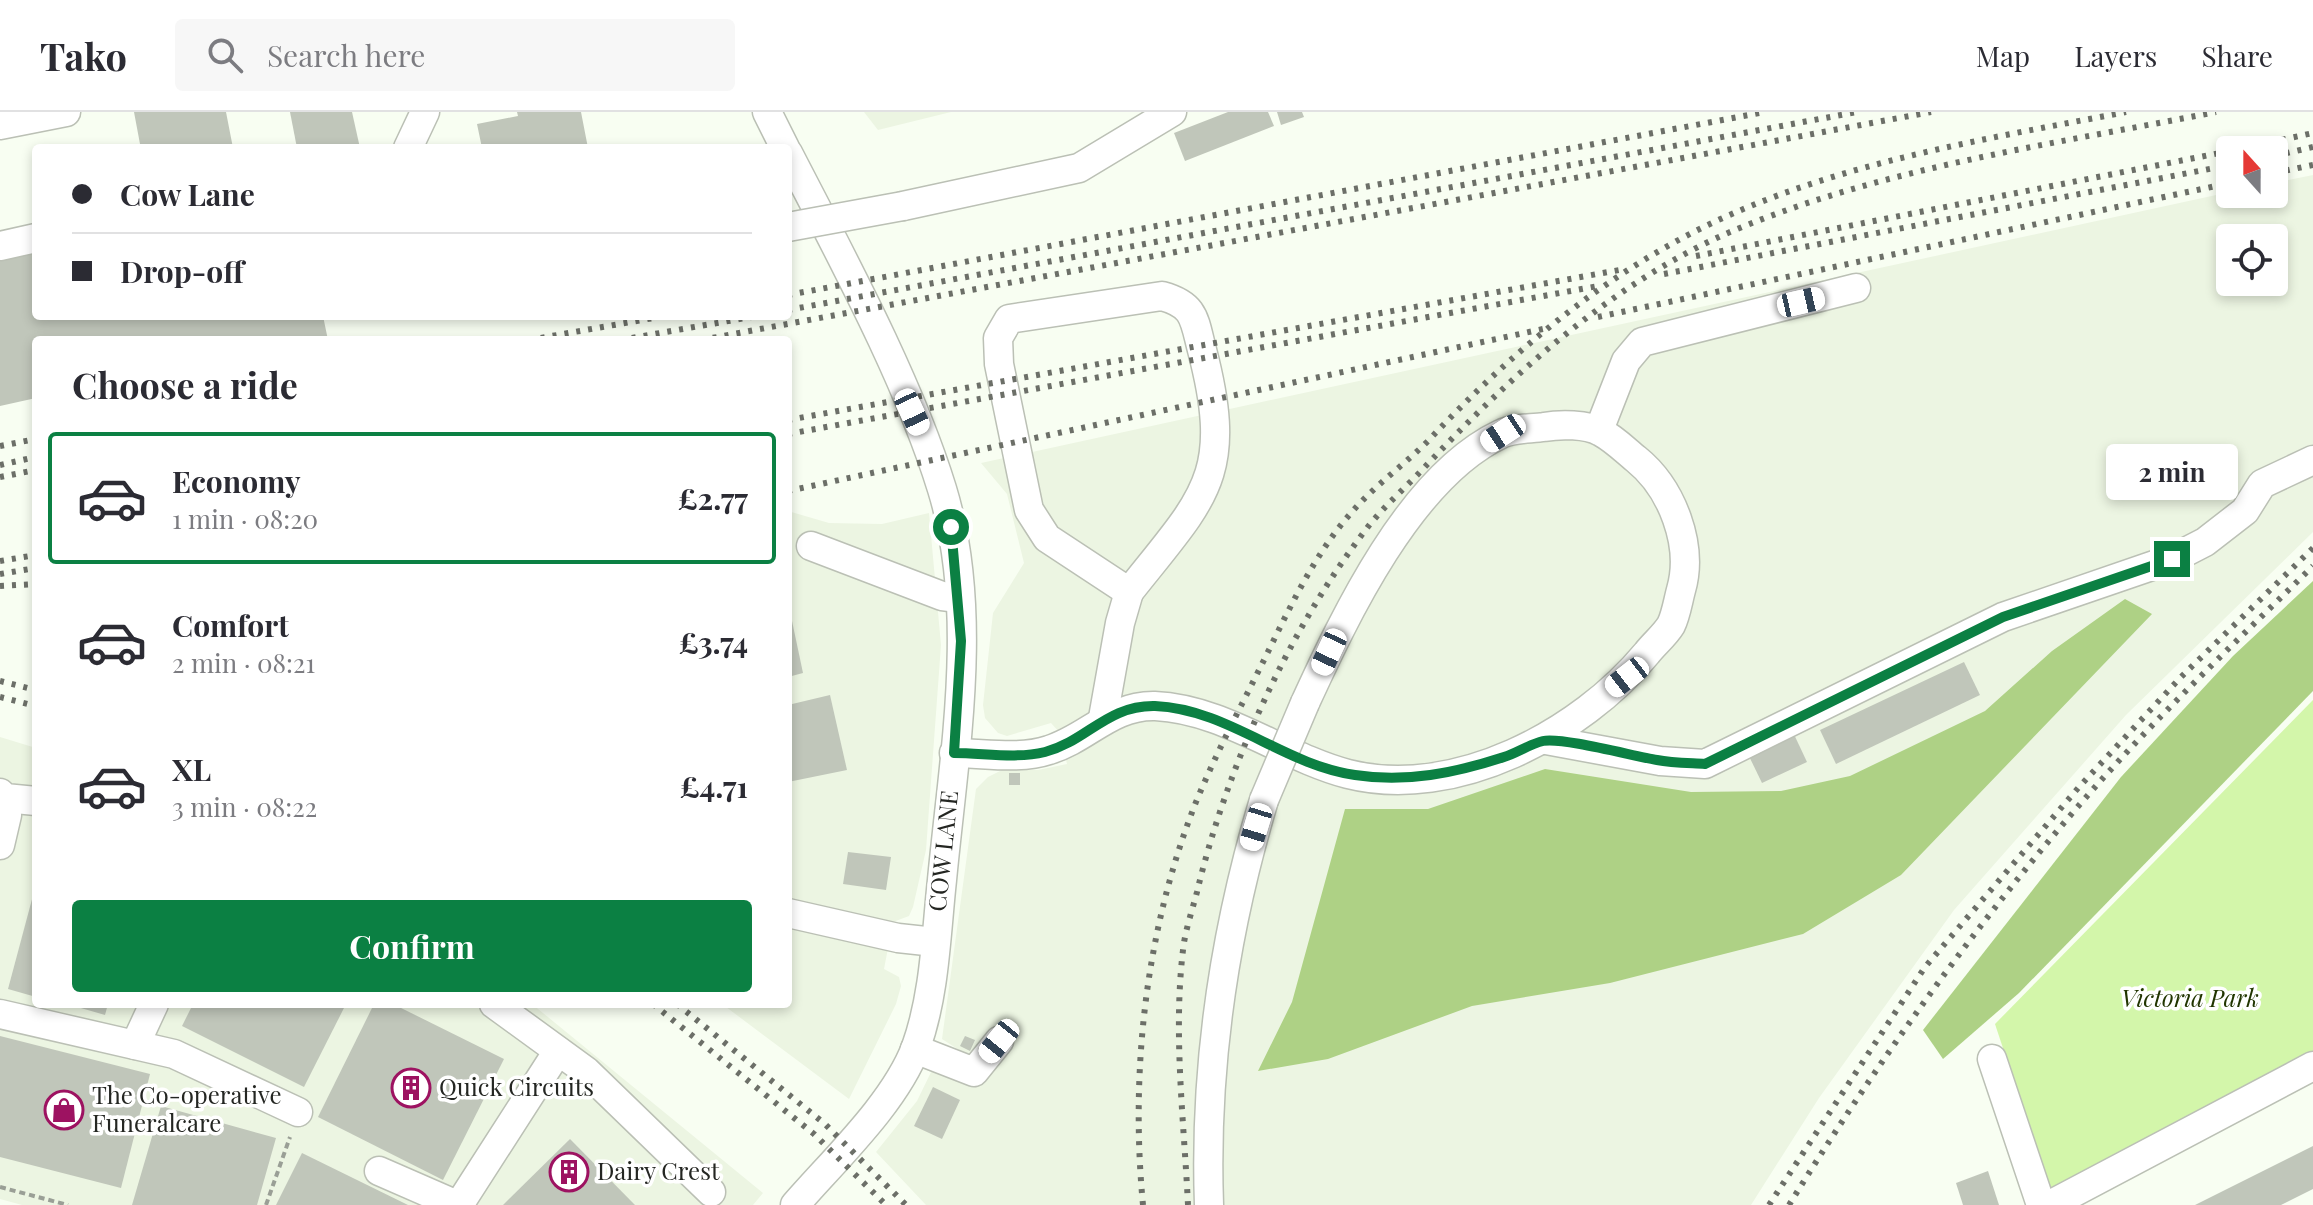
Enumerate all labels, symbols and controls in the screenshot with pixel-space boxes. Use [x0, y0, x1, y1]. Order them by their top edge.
search box [175, 19, 735, 91]
text: Tako [40, 30, 127, 81]
icon: search [203, 33, 247, 77]
text: Search here [267, 35, 426, 75]
text: Map [1976, 37, 2030, 74]
text: Layers [2074, 37, 2157, 74]
text: Share [2201, 37, 2273, 74]
north arrow [2216, 136, 2288, 208]
map controls [2216, 136, 2288, 296]
text: Cow Lane [120, 174, 255, 214]
button: locate [2216, 224, 2288, 296]
text: Drop-off [120, 251, 244, 291]
car [1775, 285, 1827, 319]
text: Choose a ride [72, 360, 298, 408]
car [891, 385, 933, 439]
car [1476, 410, 1530, 456]
callout: 2 min [2106, 443, 2238, 499]
text: 2 min [2138, 454, 2206, 489]
text: Economy [172, 461, 301, 501]
icon: car [76, 462, 148, 534]
text: £2.77 [678, 478, 748, 518]
text: 1 min · 08:20 [172, 501, 318, 536]
route start [933, 509, 969, 545]
route end [2154, 541, 2190, 577]
text: Comfort [172, 605, 289, 645]
icon: car [76, 606, 148, 678]
text: £3.74 [679, 622, 748, 662]
car [1308, 625, 1350, 679]
text: 2 min · 08:21 [172, 645, 315, 680]
car [1601, 653, 1653, 701]
text: XL [172, 749, 211, 789]
icon: car [76, 750, 148, 822]
text: £4.71 [680, 766, 748, 806]
text: 3 min · 08:22 [172, 789, 317, 824]
street label: COW LANE [920, 789, 964, 913]
car [1238, 801, 1274, 853]
button: Confirm [72, 900, 752, 992]
park label: Victoria Park [2121, 981, 2259, 1013]
car [975, 1015, 1023, 1067]
building icon: Quick Circuits [390, 1067, 432, 1109]
place label: Quick Circuits [439, 1070, 594, 1102]
place label: The Co-operative Funeralcare [92, 1078, 282, 1138]
shop icon: The Co-operative Funeralcare [43, 1089, 85, 1131]
building icon: Dairy Crest [548, 1151, 590, 1193]
place label: Dairy Crest [597, 1154, 720, 1186]

